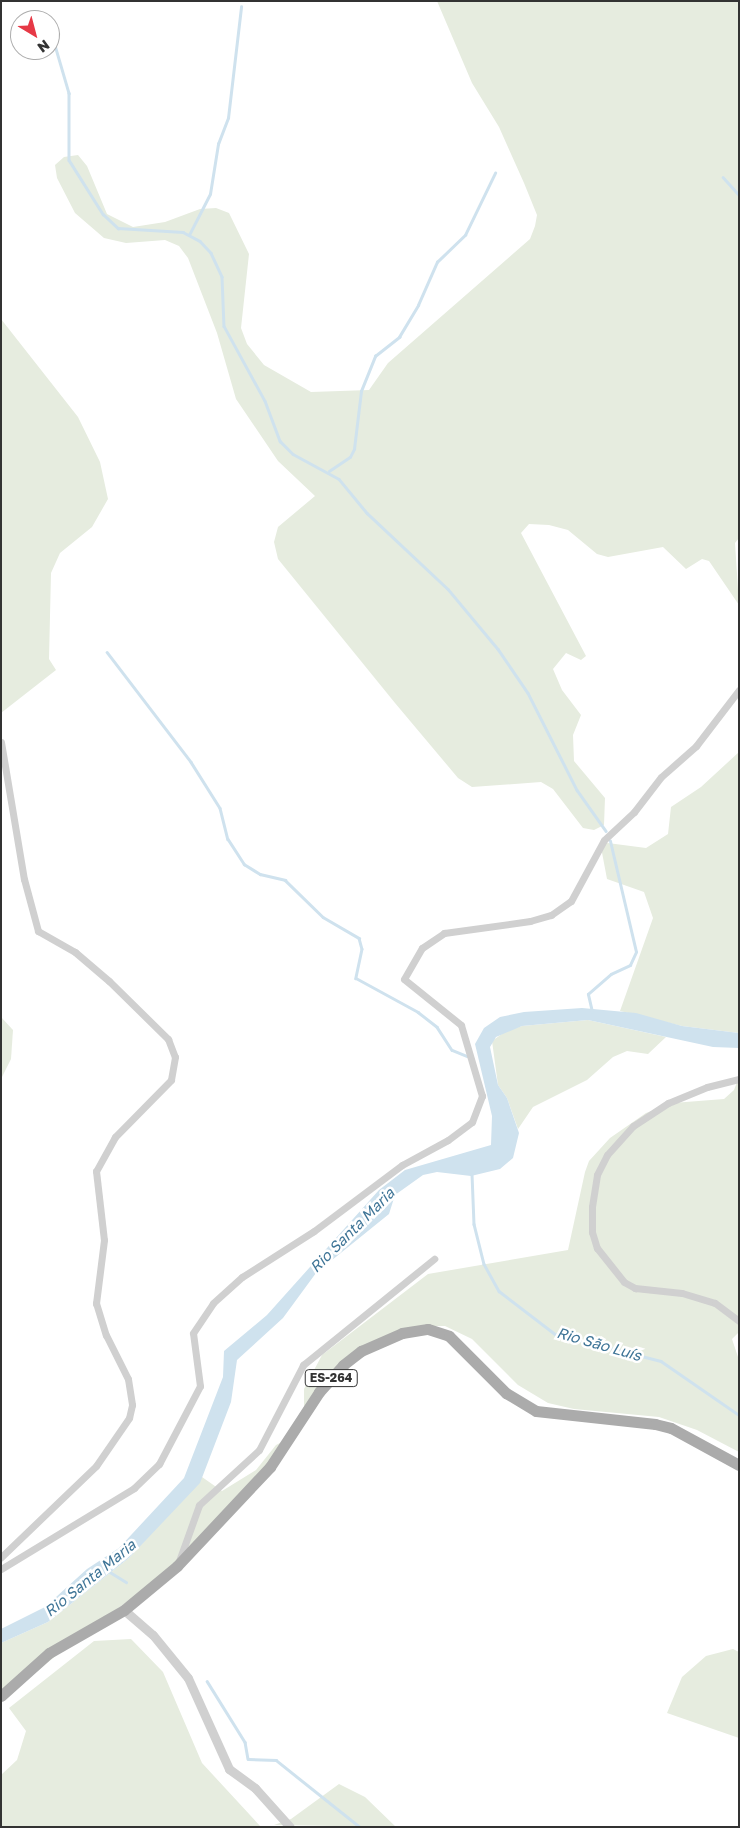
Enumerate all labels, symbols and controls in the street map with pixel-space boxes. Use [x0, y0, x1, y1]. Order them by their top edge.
north arrow [10, 10, 60, 60]
text: N [34, 37, 53, 57]
water label: Rio Santa Maria [306, 1184, 398, 1276]
water label: Rio São Luís [555, 1323, 643, 1365]
road number: ES-264 [304, 1369, 358, 1388]
water label: Rio Santa Maria [41, 1536, 139, 1620]

